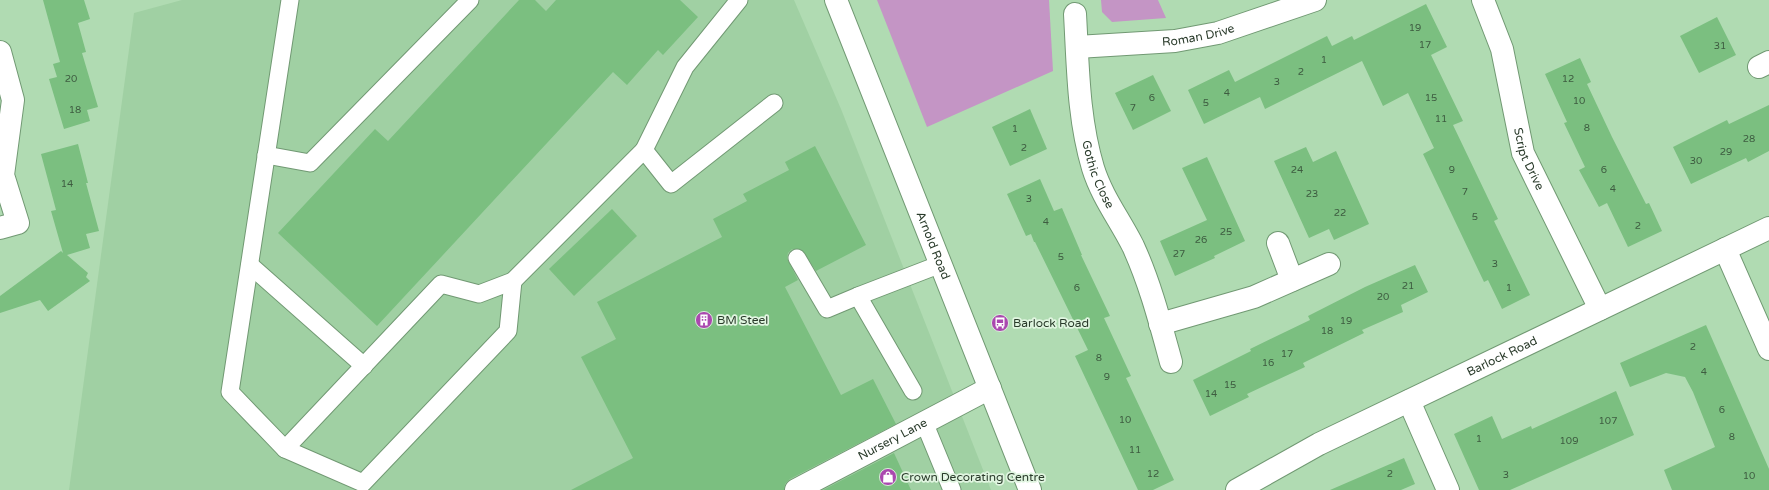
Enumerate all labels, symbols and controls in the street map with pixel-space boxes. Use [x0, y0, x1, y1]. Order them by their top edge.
street label: Roman Drive [1162, 21, 1236, 49]
house number: 19 [1409, 22, 1421, 34]
house number: 17 [1419, 39, 1431, 51]
house number: 31 [1714, 40, 1726, 52]
house number: 1 [1321, 54, 1327, 66]
house number: 2 [1298, 66, 1304, 78]
house number: 20 [65, 73, 77, 85]
house number: 12 [1562, 73, 1574, 85]
house number: 3 [1274, 76, 1280, 88]
house number: 4 [1224, 87, 1230, 99]
house number: 6 [1149, 92, 1155, 104]
house number: 15 [1425, 92, 1437, 104]
house number: 10 [1573, 95, 1585, 107]
house number: 5 [1203, 97, 1209, 109]
house number: 7 [1130, 102, 1136, 114]
house number: 18 [69, 104, 81, 116]
house number: 11 [1435, 113, 1447, 125]
house number: 8 [1584, 122, 1590, 134]
house number: 1 [1012, 123, 1018, 135]
street label: Script Drive [1511, 126, 1547, 193]
house number: 28 [1743, 133, 1755, 145]
street label: Gothic Close [1079, 139, 1117, 211]
house number: 2 [1021, 142, 1027, 154]
house number: 29 [1720, 146, 1732, 158]
house number: 30 [1690, 155, 1702, 167]
house number: 24 [1291, 164, 1303, 176]
house number: 9 [1449, 164, 1455, 176]
house number: 6 [1601, 164, 1607, 176]
house number: 14 [61, 178, 73, 190]
house number: 4 [1610, 183, 1616, 195]
house number: 7 [1462, 186, 1468, 198]
house number: 23 [1306, 188, 1318, 200]
house number: 3 [1026, 193, 1032, 205]
house number: 22 [1334, 207, 1346, 219]
street label: Arnold Road [913, 209, 953, 282]
house number: 5 [1472, 211, 1478, 223]
house number: 4 [1043, 216, 1049, 228]
house number: 2 [1635, 220, 1641, 232]
house number: 25 [1220, 226, 1232, 238]
house number: 26 [1195, 234, 1207, 246]
house number: 27 [1173, 248, 1185, 260]
house number: 5 [1058, 251, 1064, 263]
house number: 3 [1492, 258, 1498, 270]
house number: 21 [1402, 280, 1414, 292]
house number: 6 [1074, 282, 1080, 294]
house number: 1 [1506, 282, 1512, 294]
house number: 20 [1377, 291, 1389, 303]
building icon: BM Steel [694, 310, 714, 330]
place label: BM Steel [717, 313, 768, 327]
bus stop icon: Barlock Road [990, 313, 1010, 333]
house number: 19 [1340, 315, 1352, 327]
place label: Barlock Road [1013, 316, 1089, 330]
house number: 18 [1321, 325, 1333, 337]
street label: Barlock Road [1465, 333, 1539, 379]
house number: 2 [1690, 341, 1696, 353]
house number: 17 [1281, 348, 1293, 360]
house number: 8 [1096, 352, 1102, 364]
house number: 16 [1262, 357, 1274, 369]
house number: 4 [1701, 366, 1707, 378]
house number: 9 [1104, 371, 1110, 383]
house number: 15 [1224, 379, 1236, 391]
house number: 14 [1205, 388, 1217, 400]
house number: 6 [1719, 404, 1725, 416]
house number: 10 [1119, 414, 1131, 426]
street label: Nursery Lane [856, 415, 930, 463]
house number: 107 [1599, 415, 1617, 427]
house number: 8 [1729, 431, 1735, 443]
house number: 1 [1476, 433, 1482, 445]
house number: 109 [1560, 435, 1578, 447]
house number: 11 [1129, 444, 1141, 456]
shop icon: Crown Decorating Centre [878, 467, 898, 487]
house number: 12 [1147, 468, 1159, 480]
house number: 2 [1387, 468, 1393, 480]
house number: 3 [1503, 469, 1509, 481]
place label: Crown Decorating Centre [901, 470, 1045, 484]
house number: 10 [1743, 470, 1755, 482]

